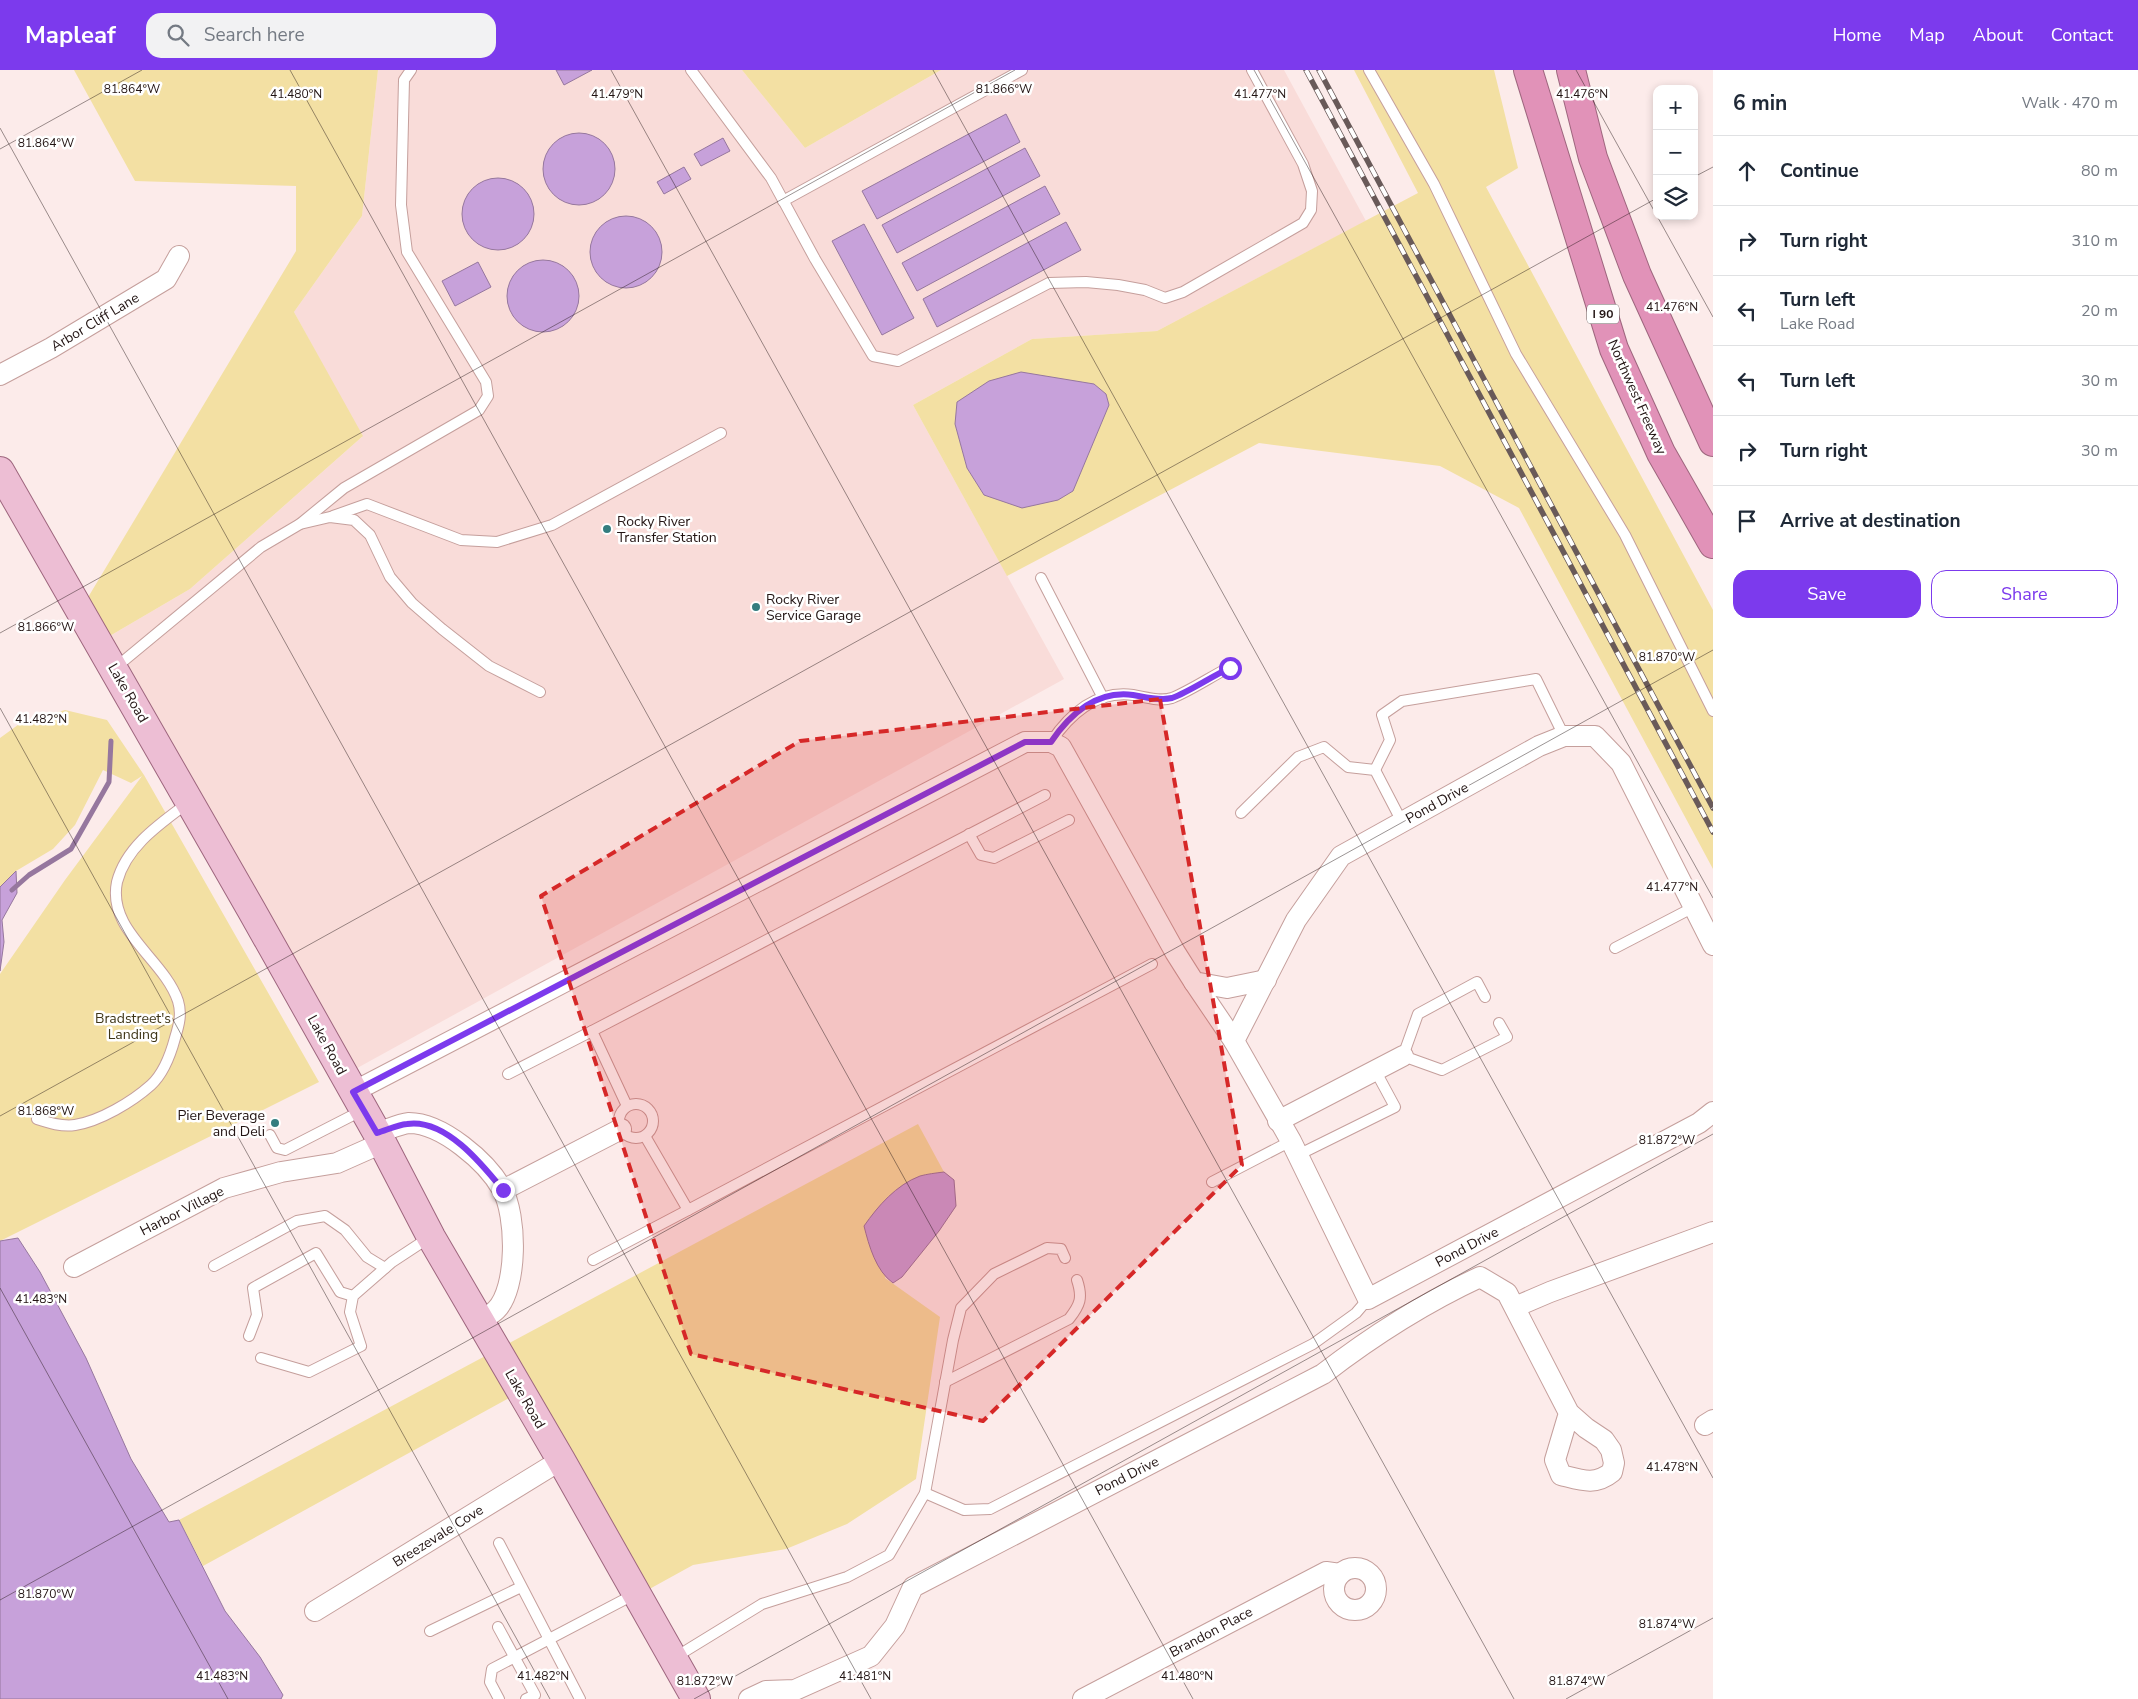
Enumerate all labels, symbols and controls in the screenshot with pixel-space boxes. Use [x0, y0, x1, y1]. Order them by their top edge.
search box [146, 13, 496, 58]
text: Mapleaf [25, 19, 116, 51]
icon: search [164, 21, 192, 49]
text: Search here [204, 22, 305, 48]
text: Home [1833, 23, 1881, 47]
text: Map [1909, 23, 1945, 47]
text: About [1973, 23, 2023, 47]
text: Contact [2051, 23, 2113, 47]
text: 81.864°W [104, 81, 160, 97]
text: 81.866°W [976, 81, 1032, 97]
map controls [1653, 85, 1698, 220]
button: + [1653, 85, 1698, 130]
text: 41.480°N [270, 86, 322, 102]
text: 41.479°N [591, 86, 643, 102]
text: 41.477°N [1234, 86, 1286, 102]
text: 41.476°N [1556, 86, 1608, 102]
text: 6 min [1733, 89, 1787, 117]
text: Walk · 470 m [2022, 92, 2118, 114]
button: − [1653, 130, 1698, 175]
text: 81.864°W [18, 135, 74, 151]
icon: ahead [1733, 157, 1761, 185]
text: Continue [1780, 158, 1859, 184]
text: 80 m [2081, 160, 2118, 182]
button: layers [1653, 175, 1698, 220]
icon: right [1733, 227, 1761, 255]
text: Turn right [1780, 228, 1867, 254]
text: 310 m [2071, 230, 2118, 252]
text: Turn left [1780, 287, 1855, 313]
street label: Arbor Cliff Lane [47, 288, 143, 356]
icon: left [1733, 297, 1761, 325]
text: 41.476°N [1646, 299, 1698, 315]
text: 20 m [2081, 300, 2118, 322]
road number: I 90 [1587, 304, 1619, 323]
text: Lake Road [1780, 313, 1855, 335]
street label: Northwest Freeway [1603, 336, 1671, 458]
icon: left [1733, 367, 1761, 395]
text: Turn left [1780, 368, 1855, 394]
text: 30 m [2081, 370, 2118, 392]
icon: right [1733, 437, 1761, 465]
text: Turn right [1780, 438, 1867, 464]
text: 30 m [2081, 440, 2118, 462]
icon: arrive [1733, 507, 1761, 535]
text: Arrive at destination [1780, 508, 1961, 534]
place label: Rocky River Transfer Station [617, 512, 717, 547]
marker: Rocky River Transfer Station [601, 523, 613, 535]
button: Save [1733, 570, 1921, 618]
button: Share [1931, 570, 2118, 618]
place label: Rocky River Service Garage [766, 590, 861, 625]
marker: Rocky River Service Garage [750, 601, 762, 613]
text: 81.866°W [18, 619, 74, 635]
text: 81.870°W [1639, 649, 1695, 665]
route start [1219, 657, 1242, 680]
street label: Lake Road [103, 660, 153, 726]
text: 41.482°N [15, 711, 67, 727]
street label: Pond Drive [1402, 778, 1472, 828]
text: 41.477°N [1646, 879, 1698, 895]
park label: Bradstreet's Landing [95, 1009, 171, 1044]
street label: Lake Road [303, 1012, 351, 1078]
text: 81.868°W [18, 1103, 74, 1119]
place label: Pier Beverage and Deli [177, 1106, 265, 1141]
marker: Pier Beverage and Deli [269, 1117, 281, 1129]
text: 81.872°W [1639, 1132, 1695, 1148]
route end [492, 1179, 515, 1202]
street label: Harbor Village [137, 1182, 227, 1240]
street label: Pond Drive [1432, 1222, 1502, 1272]
text: 41.483°N [15, 1291, 67, 1307]
street label: Lake Road [500, 1366, 550, 1432]
street label: Pond Drive [1092, 1452, 1162, 1500]
text: 41.478°N [1646, 1459, 1698, 1475]
street label: Breezevale Cove [389, 1500, 487, 1572]
text: 81.870°W [18, 1586, 74, 1602]
street label: Brandon Place [1166, 1602, 1256, 1662]
text: 81.874°W [1639, 1616, 1695, 1632]
text: 41.483°N [196, 1668, 248, 1684]
text: 41.482°N [517, 1668, 569, 1684]
text: 41.481°N [839, 1668, 891, 1684]
text: 41.480°N [1161, 1668, 1213, 1684]
text: 81.872°W [677, 1673, 733, 1689]
text: 81.874°W [1549, 1673, 1605, 1689]

